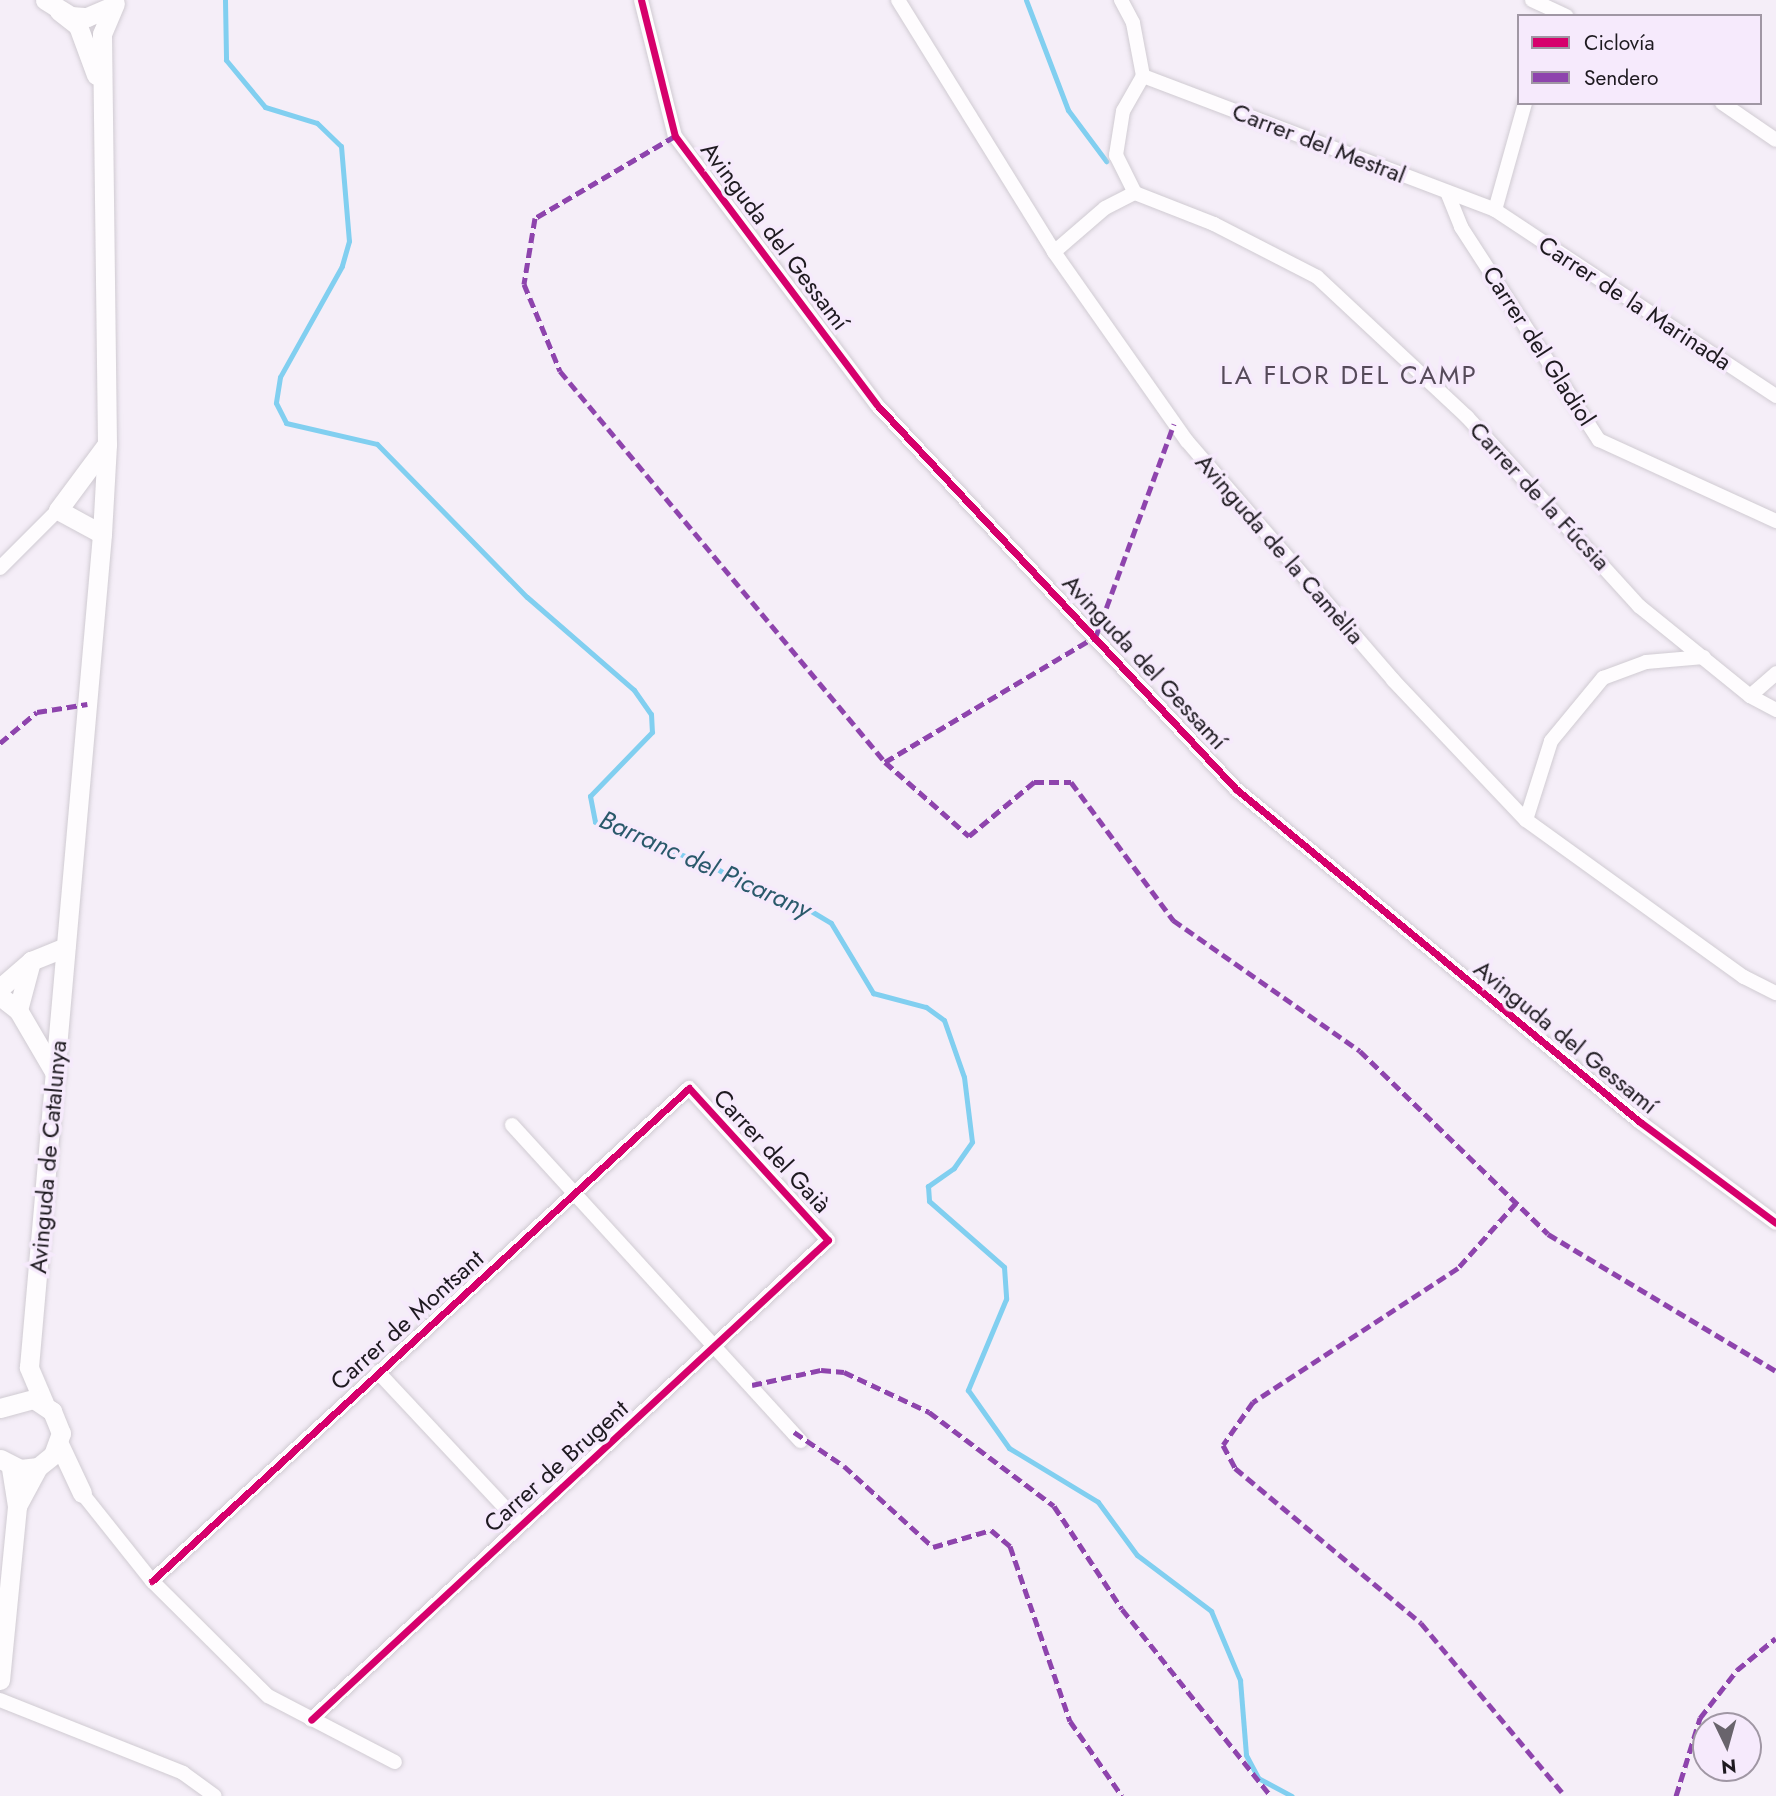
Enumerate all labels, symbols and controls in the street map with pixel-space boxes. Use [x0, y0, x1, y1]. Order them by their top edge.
legend [1517, 14, 1762, 105]
text: Ciclovía [1584, 28, 1655, 58]
text: Sendero [1584, 63, 1659, 93]
street label: Carrer del Mestral [1228, 97, 1410, 189]
street label: Avinguda del Gessamí [695, 136, 855, 336]
street label: Carrer de la Marinada [1533, 230, 1737, 376]
street label: Carrer del Gladiol [1477, 261, 1601, 431]
district label: LA FLOR DEL CAMP [1222, 360, 1476, 392]
street label: Carrer de la Fúcsia [1464, 416, 1616, 576]
street label: Avinguda de la Camèlia [1190, 448, 1370, 650]
street label: Avinguda del Gessamí [1057, 569, 1233, 755]
water label: Barranc del Picarany [594, 804, 816, 926]
street label: Avinguda del Gessamí [1468, 954, 1664, 1120]
street label: Avinguda de Catalunya [23, 1039, 73, 1275]
street label: Carrer del Gaià [707, 1083, 837, 1219]
street label: Carrer de Montsant [325, 1244, 489, 1396]
street label: Carrer de Brugent [478, 1394, 634, 1538]
north arrow [1692, 1712, 1762, 1782]
text: N [1720, 1752, 1737, 1781]

